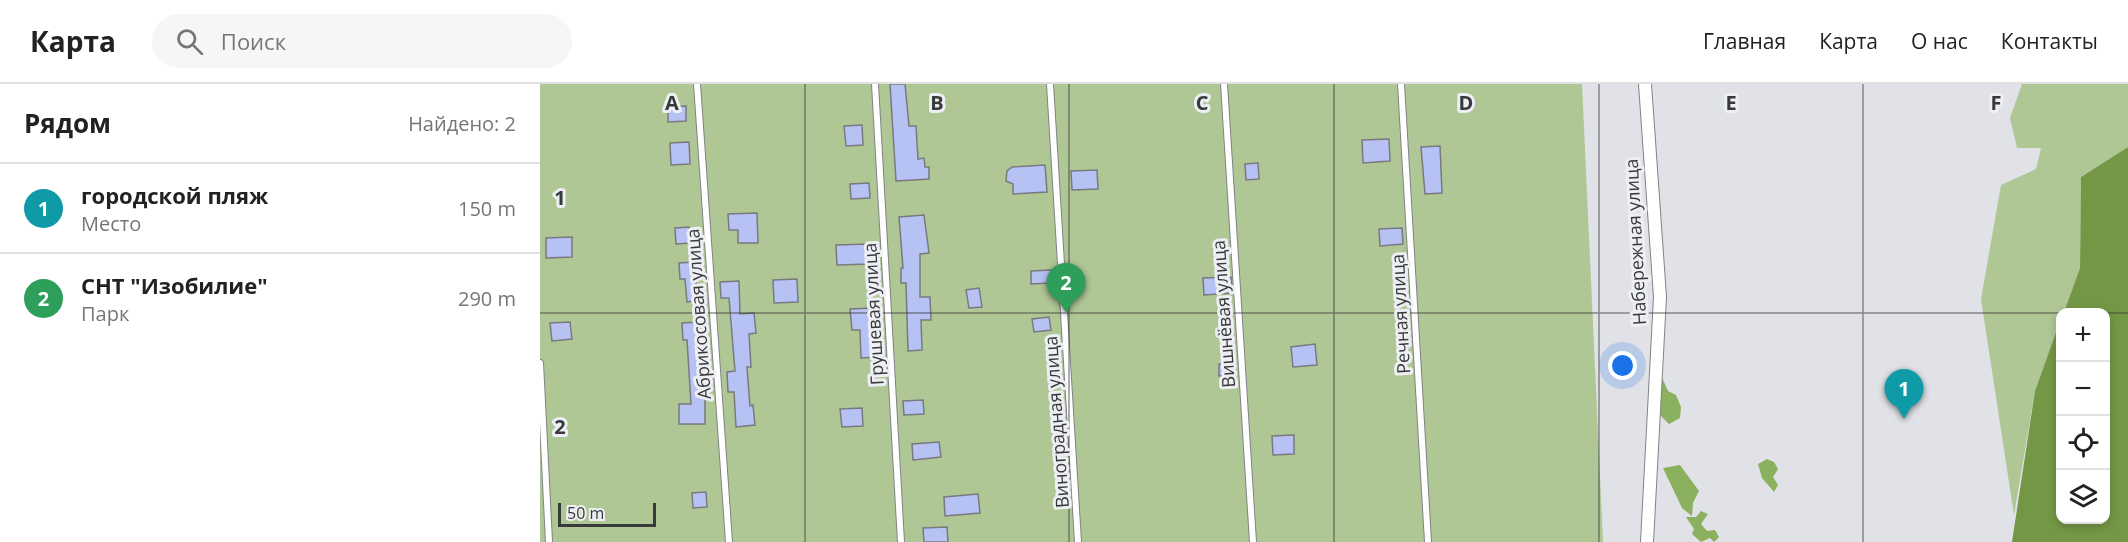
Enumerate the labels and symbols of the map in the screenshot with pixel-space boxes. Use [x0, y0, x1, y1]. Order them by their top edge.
text: A [665, 89, 679, 116]
text: B [930, 89, 944, 116]
text: C [1196, 89, 1209, 116]
text: D [1459, 89, 1473, 116]
text: E [1725, 89, 1737, 116]
text: F [1991, 89, 2001, 116]
street label: Набережная улица [1619, 158, 1651, 326]
text: 1 [554, 184, 566, 211]
street label: Абрикосовая улица [680, 228, 716, 400]
street label: Вишнёвая улица [1206, 240, 1240, 388]
street label: Грушевая улица [857, 242, 889, 386]
street label: Речная улица [1385, 253, 1415, 375]
pin: 2 [1046, 264, 1086, 313]
street label: Виноградная улица [1038, 335, 1074, 509]
your location [1608, 351, 1637, 380]
pin: 1 [1884, 370, 1924, 419]
text: 2 [554, 413, 566, 440]
scale bar [558, 500, 656, 528]

